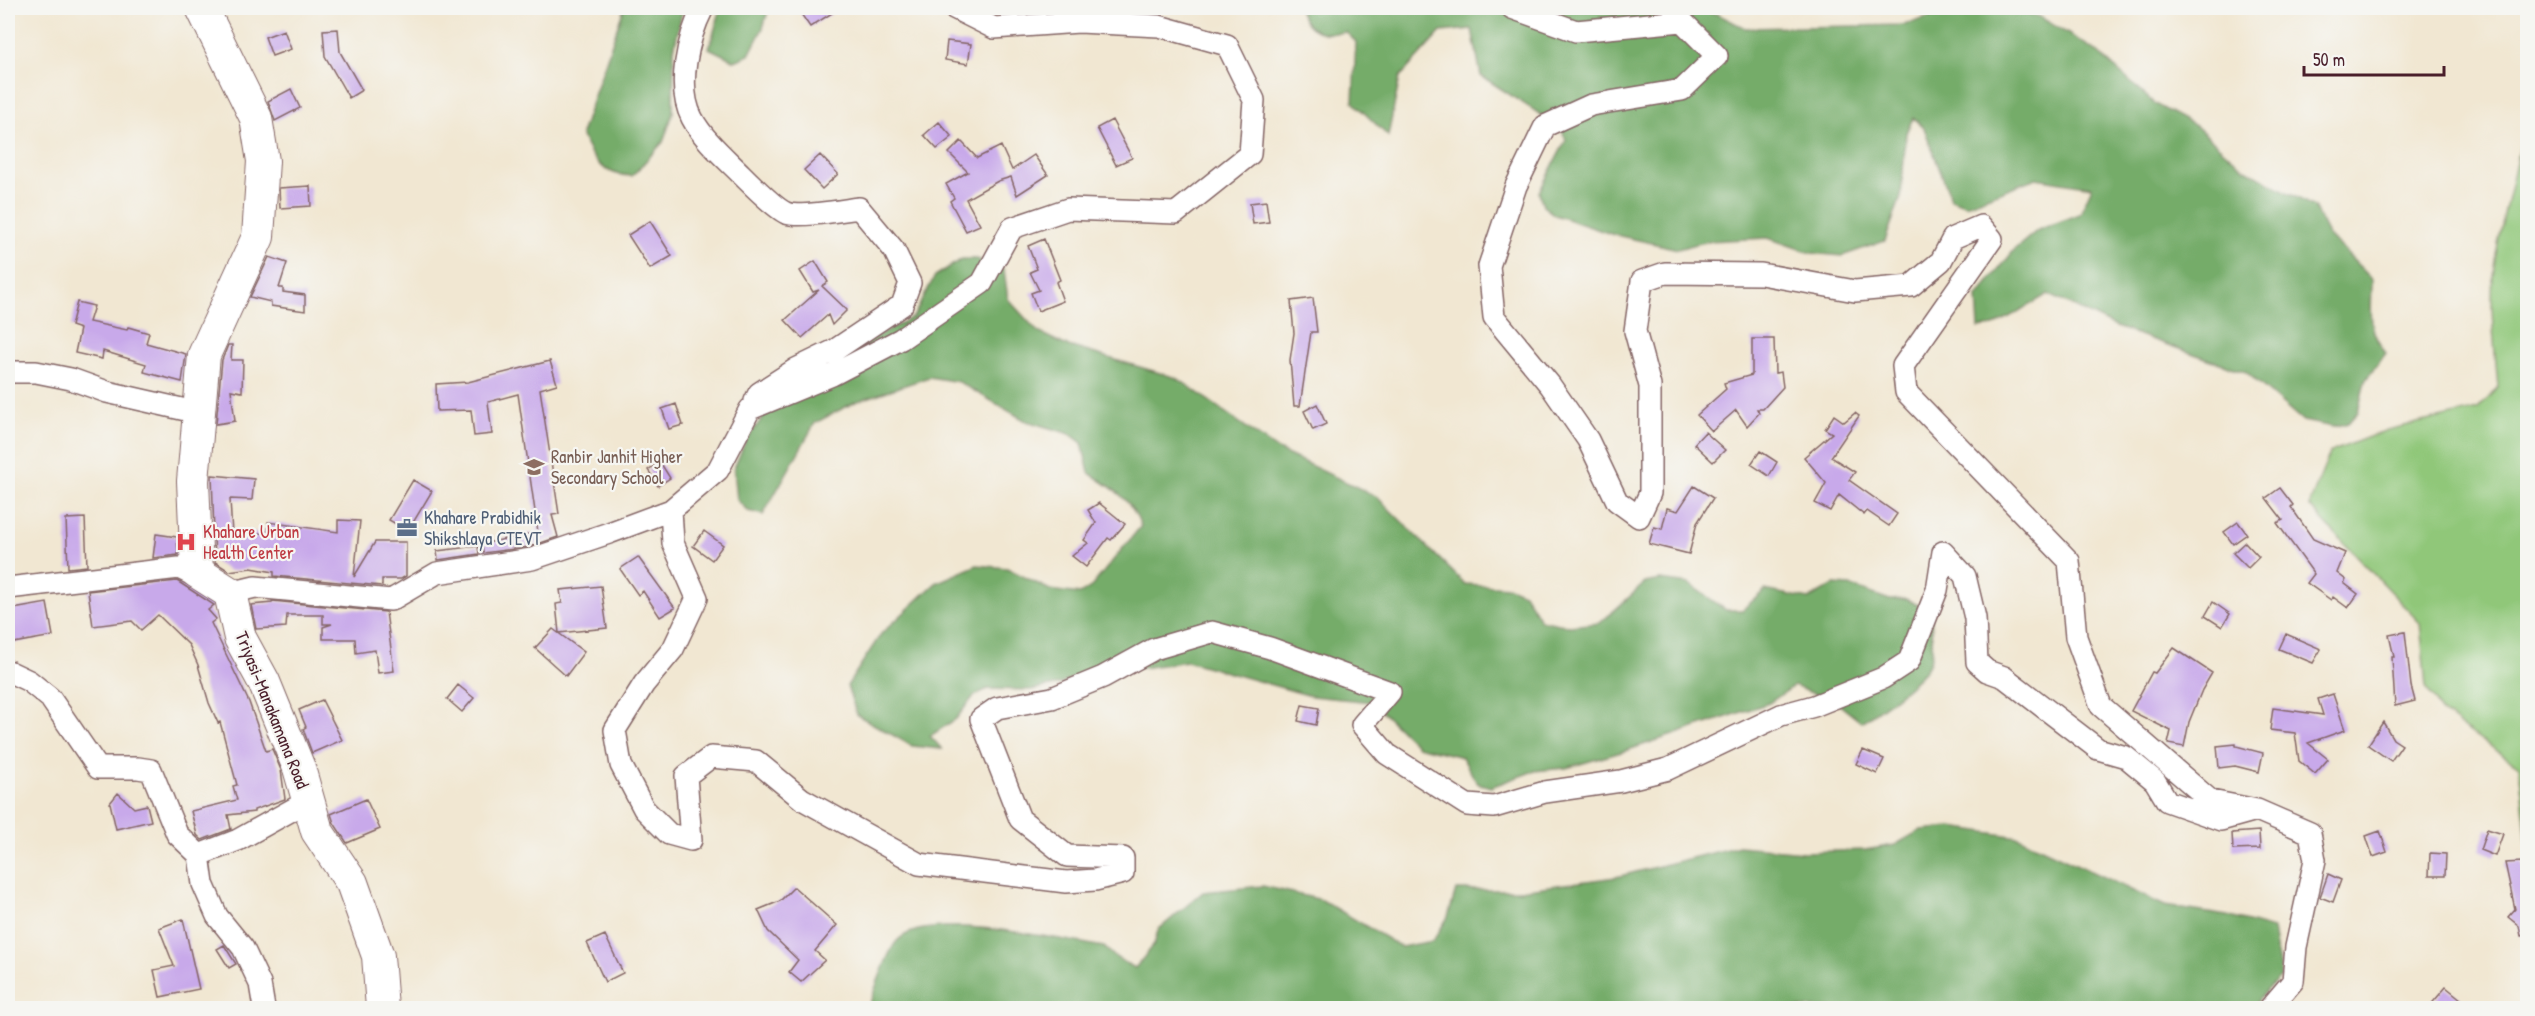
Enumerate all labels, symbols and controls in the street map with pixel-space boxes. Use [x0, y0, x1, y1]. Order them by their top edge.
scale bar [2304, 39, 2444, 77]
text: 50 m [2313, 47, 2345, 72]
place label: Ranbir Janhit Higher Secondary School [551, 444, 683, 490]
school or university icon: Ranbir Janhit Higher Secondary School [522, 455, 546, 479]
place label: Khahare Prabidhik Shikshlaya CTEVT [424, 505, 542, 551]
office icon: Khahare Prabidhik Shikshlaya CTEVT [395, 516, 419, 540]
place label: Khahare Urban Health Center [203, 519, 299, 565]
hospital icon: Khahare Urban Health Center [174, 530, 198, 554]
street label: Triyasi-Manakamana Road [229, 627, 316, 792]

